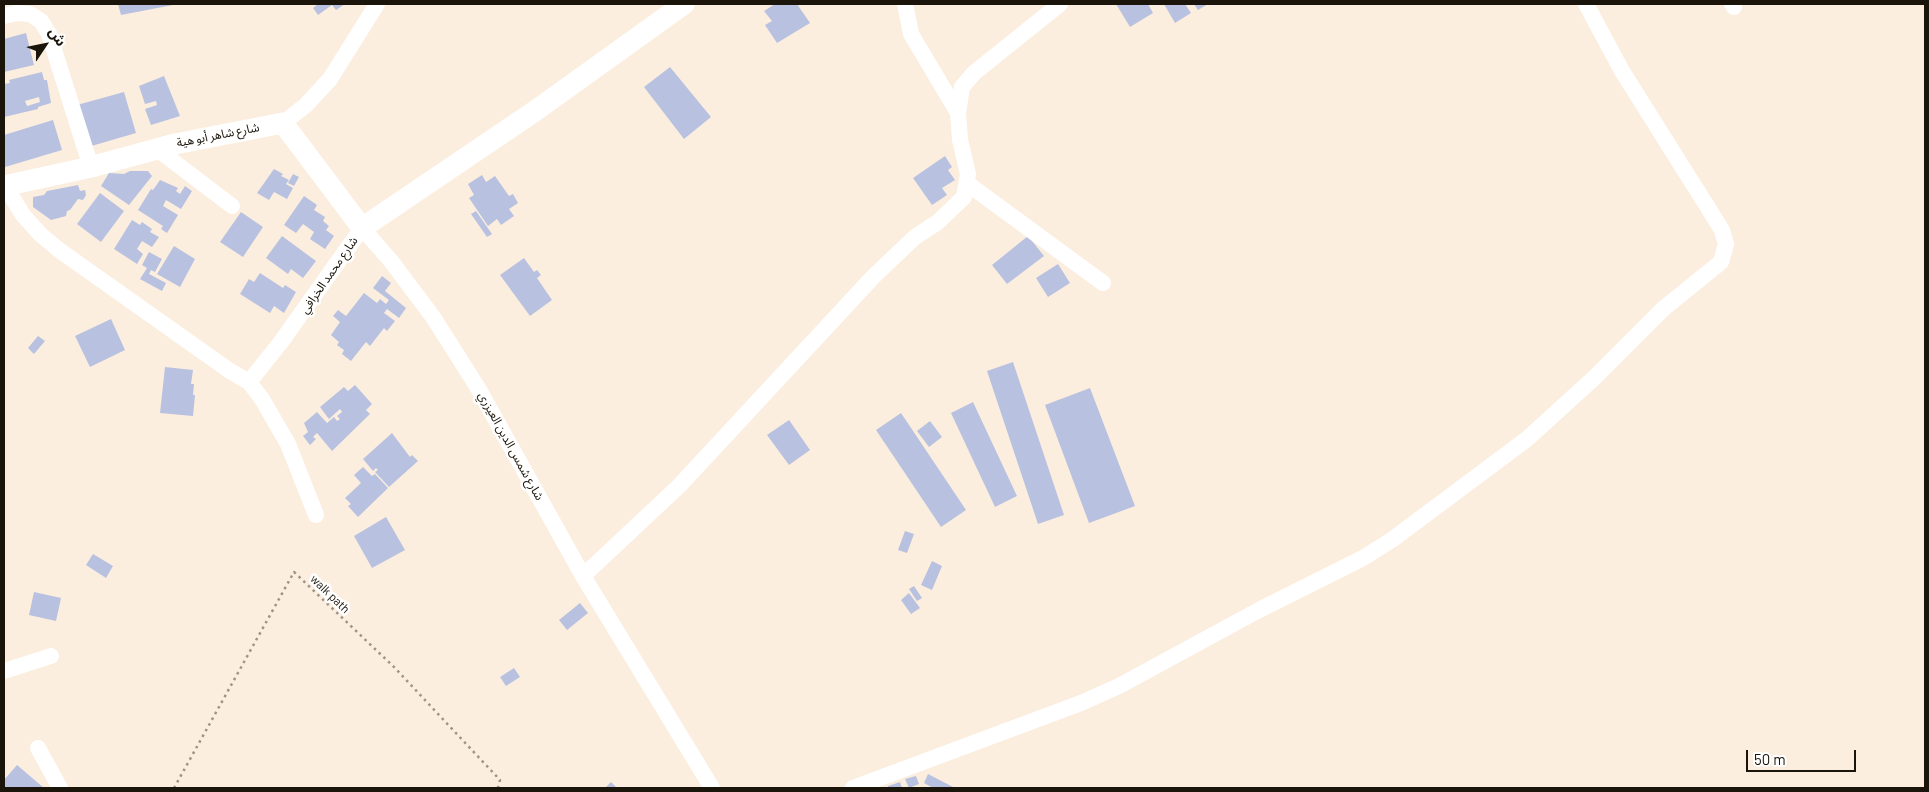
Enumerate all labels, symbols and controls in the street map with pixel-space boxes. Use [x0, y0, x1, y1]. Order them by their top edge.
north arrow [20, 20, 70, 70]
text: ش [45, 24, 70, 49]
street label: شارع شاهر أبو هية [175, 120, 261, 150]
street label: شارع محمد الخرافي [297, 234, 361, 316]
street label: شارع شمس الدين العيزري [475, 389, 547, 503]
street label: walk path [307, 572, 353, 616]
scale bar [1749, 740, 1859, 772]
text: 50 m [1754, 750, 1786, 768]

